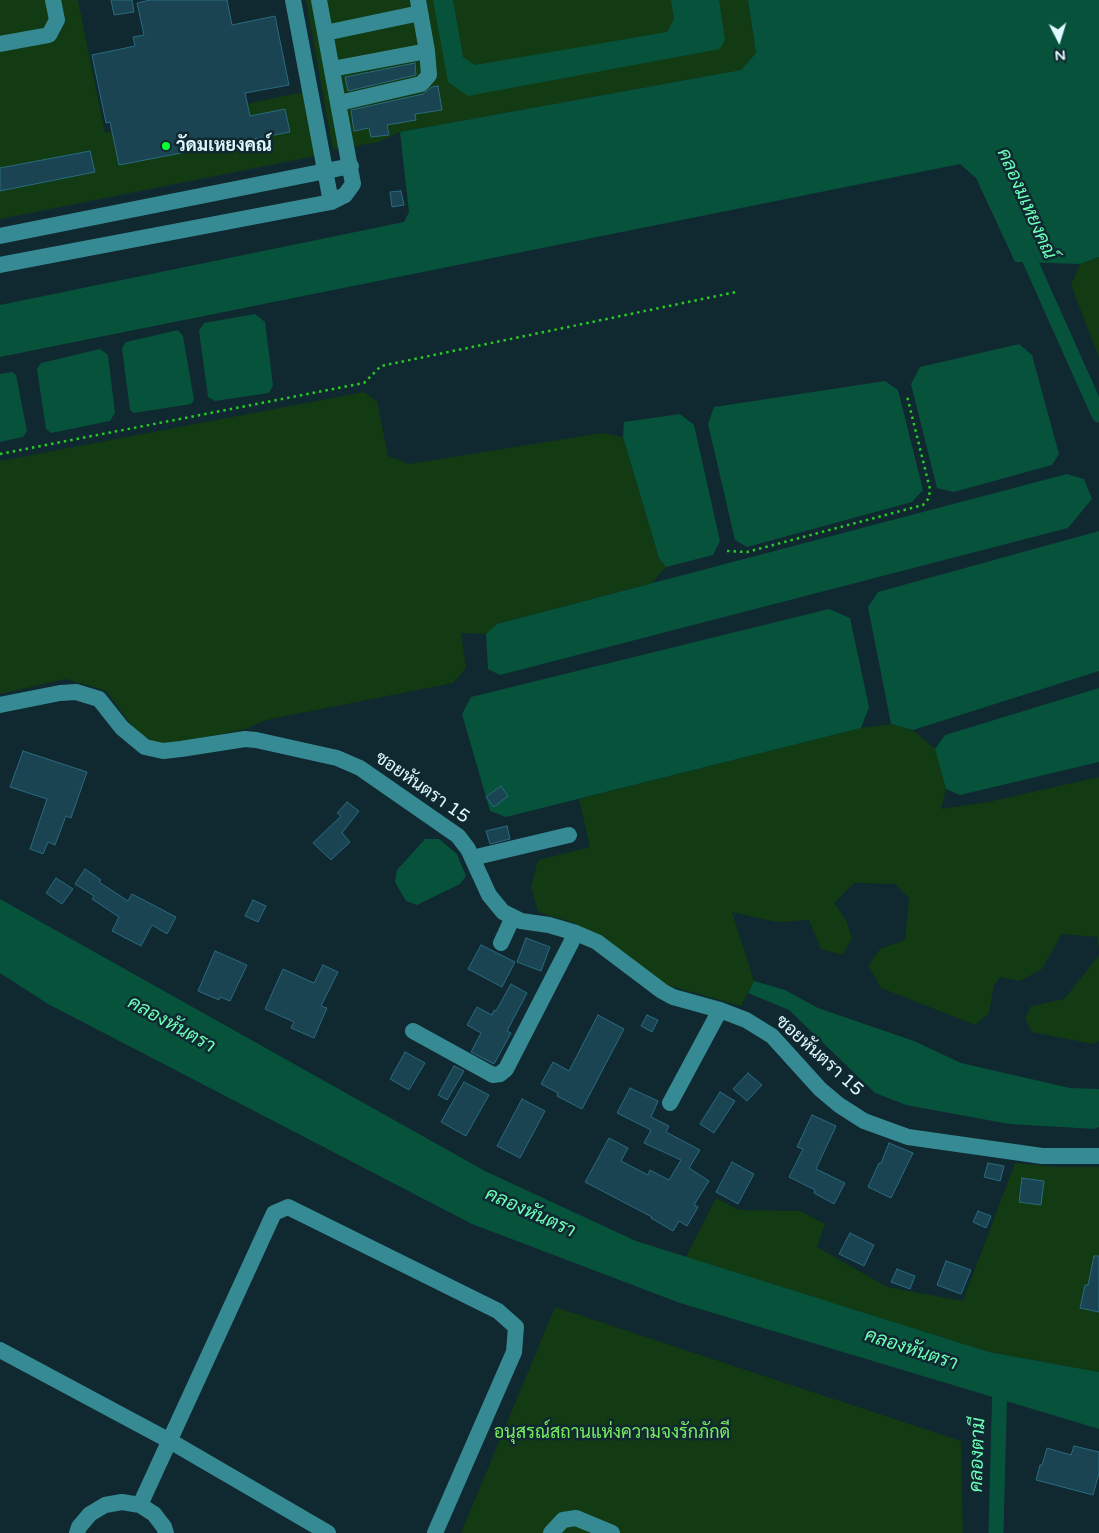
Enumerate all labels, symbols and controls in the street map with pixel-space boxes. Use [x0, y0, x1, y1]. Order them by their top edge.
north arrow [1034, 15, 1084, 65]
text: N [1054, 46, 1067, 64]
place label: วัดมเหยงคณ์ [176, 135, 272, 157]
marker: วัดมเหยงคณ์ [160, 140, 172, 152]
water label: คลองมเหยงคณ์ [991, 145, 1061, 263]
street label: ซอยหันตรา 15 [371, 747, 473, 829]
water label: คลองหันตรา [123, 992, 219, 1058]
street label: ซอยหันตรา 15 [771, 1011, 867, 1101]
water label: คลองหันตรา [481, 1183, 579, 1243]
water label: คลองหันตรา [862, 1324, 960, 1376]
water label: คลองตามี [965, 1417, 991, 1493]
park label: อนุสรณ์สถานแห่งความจงรักภักดี [494, 1422, 730, 1444]

